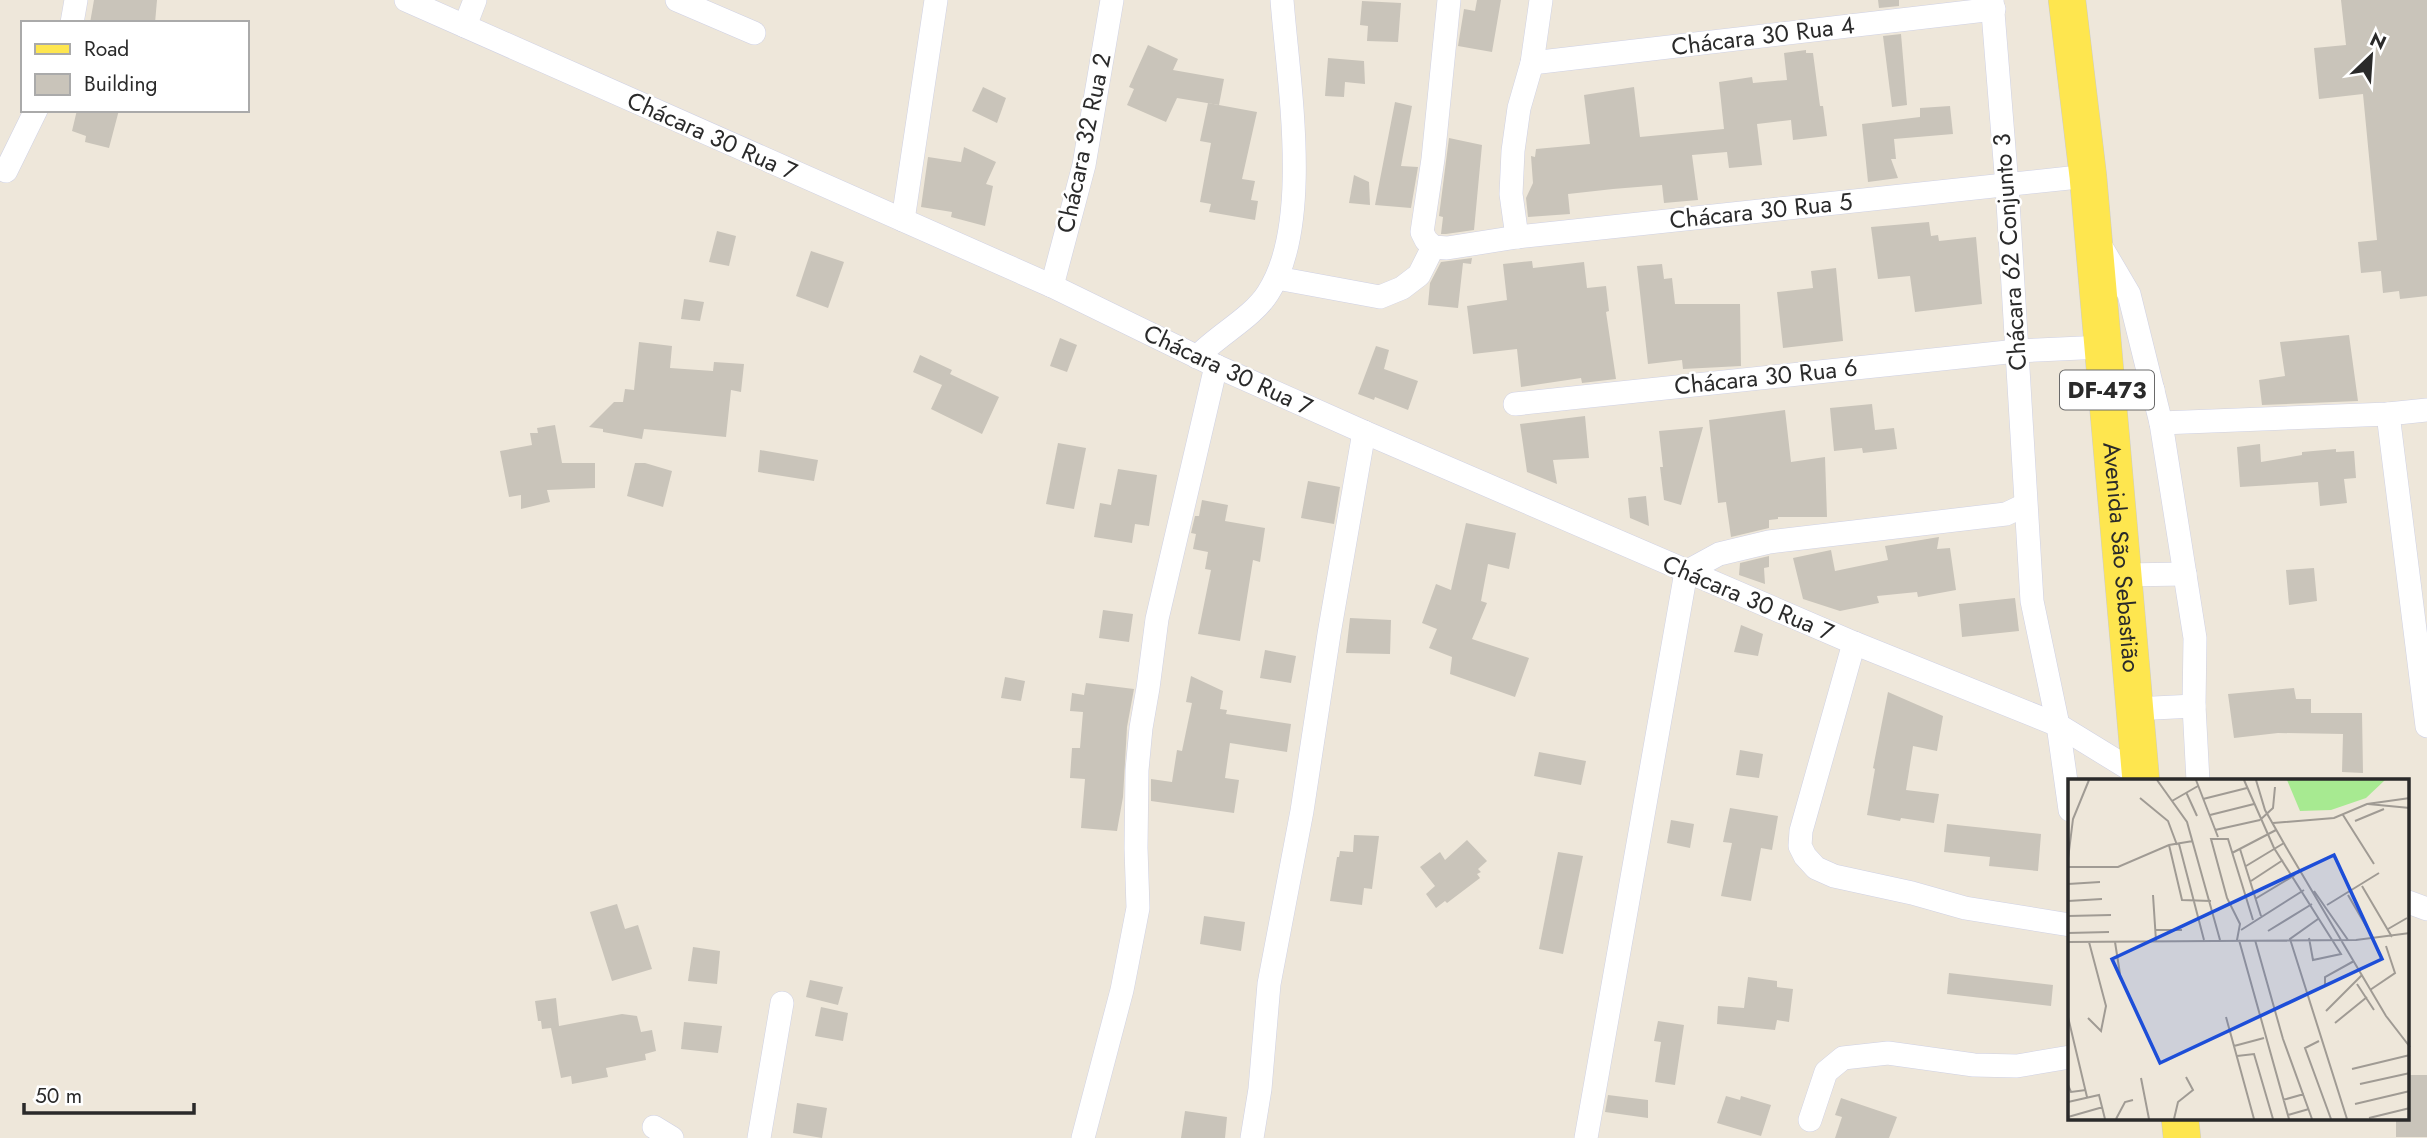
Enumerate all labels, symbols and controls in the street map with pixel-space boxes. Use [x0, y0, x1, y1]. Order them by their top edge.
street label: Chácara 30 Rua 4 [1669, 7, 1856, 64]
legend [21, 21, 248, 112]
north arrow [2336, 21, 2406, 91]
text: N [2365, 26, 2391, 56]
text: Road [84, 34, 129, 64]
street label: Chácara 32 Rua 2 [1047, 50, 1120, 236]
text: Building [84, 69, 157, 99]
street label: Chácara 30 Rua 7 [622, 82, 803, 189]
street label: Chácara 62 Conjunto 3 [1984, 132, 2035, 372]
street label: Chácara 30 Rua 5 [1668, 183, 1854, 238]
street label: Chácara 30 Rua 7 [1138, 315, 1319, 424]
street label: Chácara 30 Rua 6 [1673, 349, 1859, 404]
road number: DF-473 [2060, 370, 2154, 410]
street label: Avenida São Sebastião [2094, 441, 2149, 674]
street label: Chácara 30 Rua 7 [1657, 546, 1840, 650]
inset map [2068, 779, 2410, 1120]
scale bar [24, 1072, 194, 1116]
text: 50 m [35, 1081, 82, 1111]

